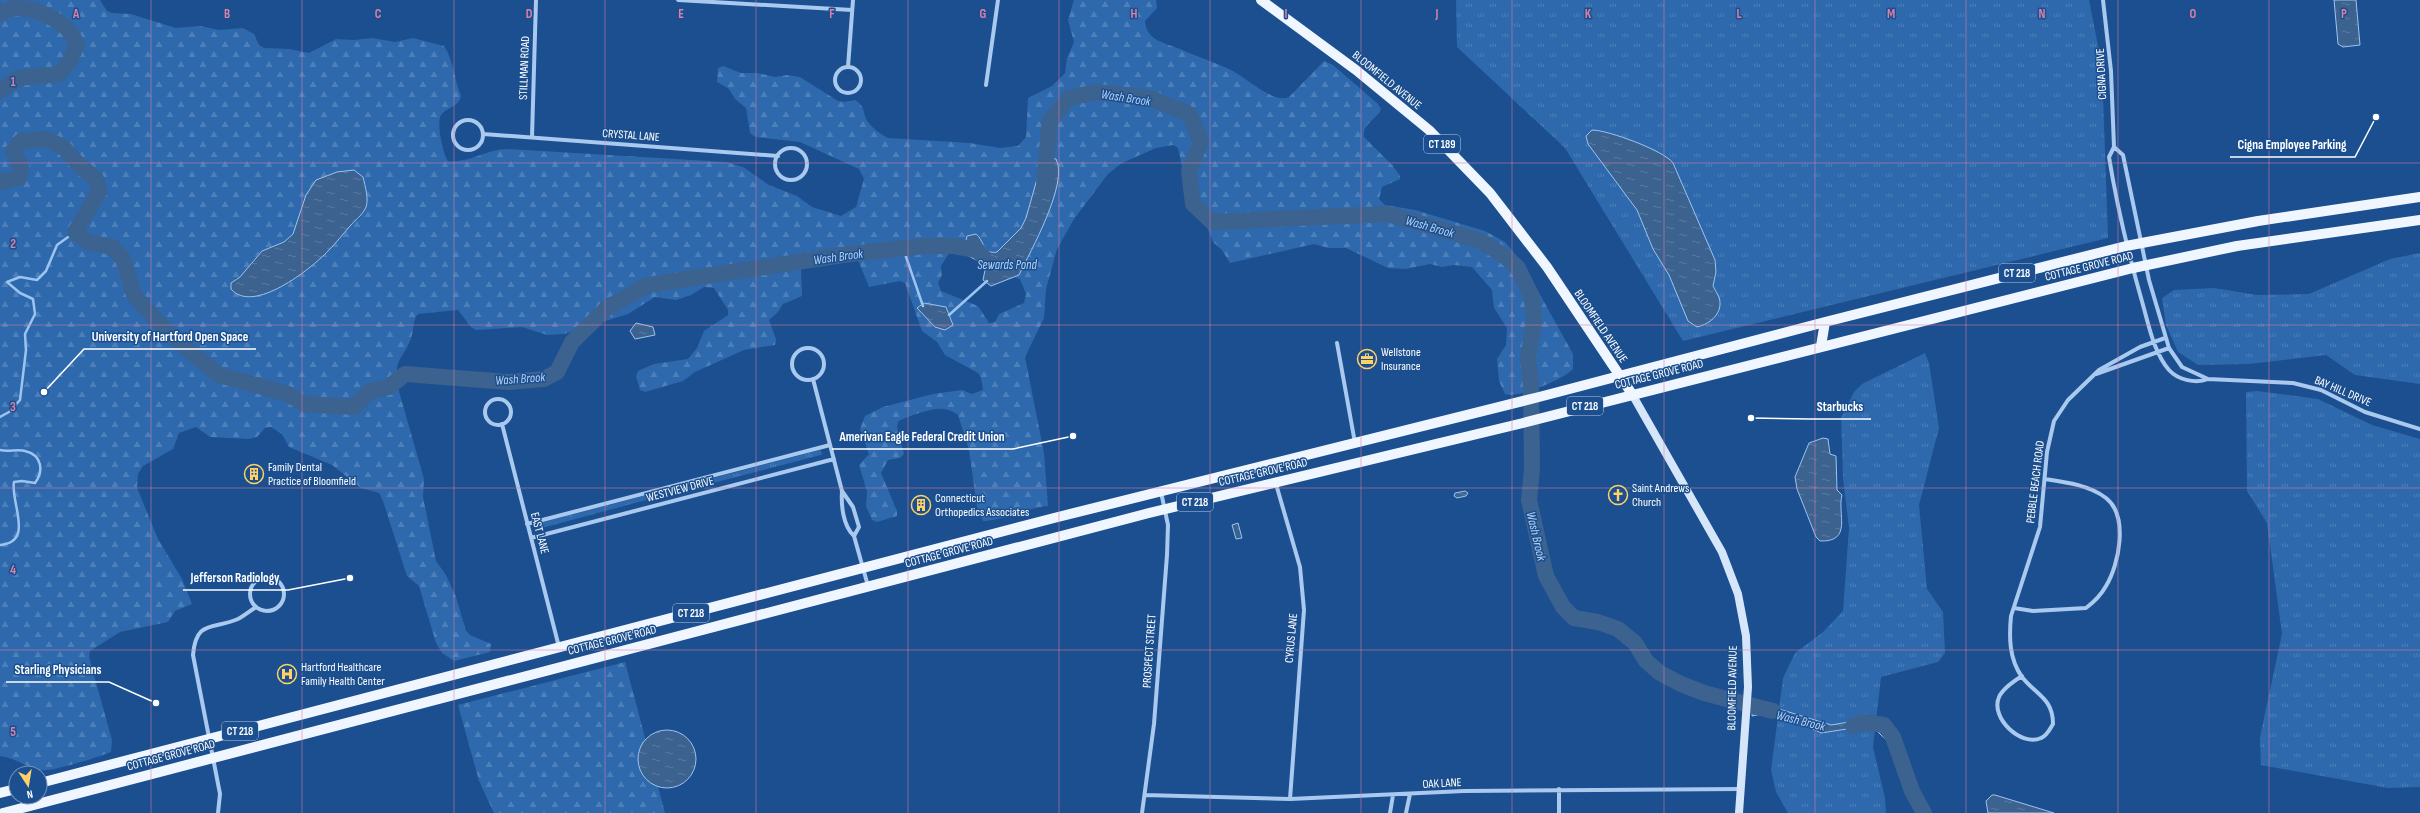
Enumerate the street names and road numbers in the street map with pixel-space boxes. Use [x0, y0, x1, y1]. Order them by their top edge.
street label: STILLMAN ROAD [516, 36, 533, 100]
street label: BLOOMFIELD AVENUE [1349, 48, 1424, 113]
street label: CIGNA DRIVE [2093, 48, 2110, 100]
street label: CRYSTAL LANE [602, 126, 660, 145]
road number: CT 189 [1424, 135, 1460, 153]
street label: COTTAGE GROVE ROAD [2043, 248, 2135, 285]
road number: CT 218 [1999, 264, 2035, 282]
street label: BLOOMFIELD AVENUE [1571, 287, 1631, 366]
street label: COTTAGE GROVE ROAD [1613, 356, 1705, 393]
street label: BAY HILL DRIVE [2312, 373, 2374, 410]
road number: CT 218 [1567, 397, 1603, 415]
street label: PEBBLE BEACH ROAD [2023, 440, 2048, 524]
street label: COTTAGE GROVE ROAD [1217, 455, 1309, 490]
street label: WESTVIEW DRIVE [645, 473, 716, 506]
road number: CT 218 [1177, 493, 1213, 511]
street label: EAST LANE [527, 511, 552, 556]
street label: COTTAGE GROVE ROAD [903, 533, 995, 571]
road number: CT 218 [673, 604, 709, 622]
street label: CYRUS LANE [1282, 612, 1301, 664]
street label: PROSPECT STREET [1139, 613, 1160, 689]
street label: COTTAGE GROVE ROAD [566, 622, 658, 659]
street label: BLOOMFIELD AVENUE [1724, 645, 1741, 731]
road number: CT 218 [222, 722, 258, 740]
street label: COTTAGE GROVE ROAD [125, 736, 217, 774]
street label: OAK LANE [1422, 775, 1462, 792]

